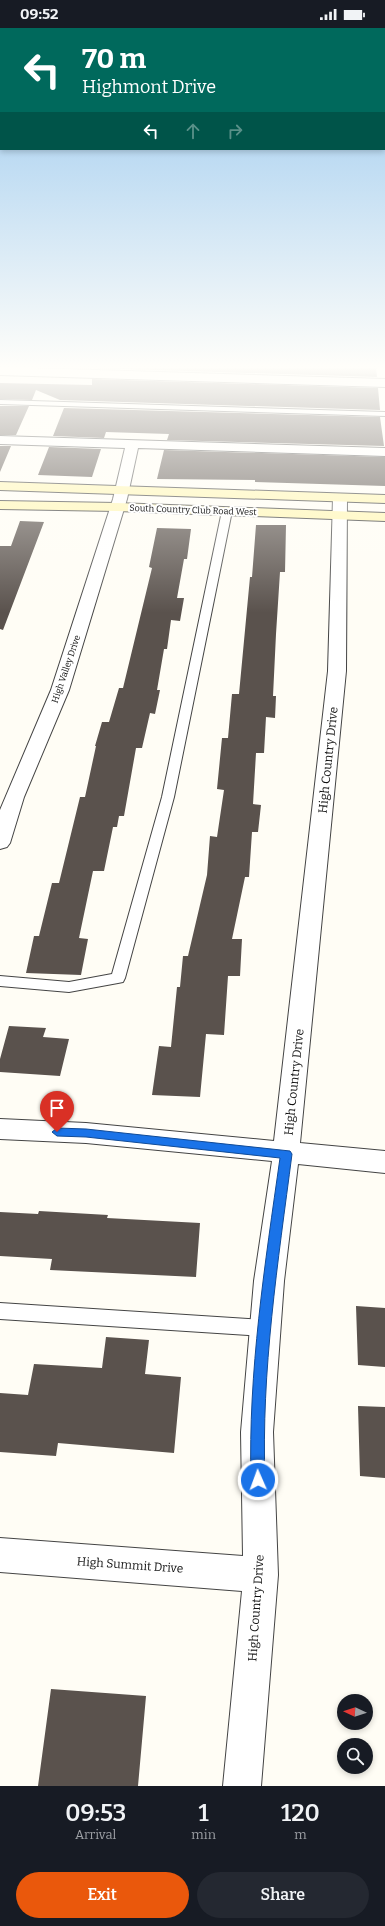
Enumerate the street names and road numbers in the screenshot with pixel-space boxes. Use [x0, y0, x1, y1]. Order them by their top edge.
street label: South Country Club Road West [129, 503, 258, 517]
street label: High Valley Drive [50, 634, 82, 704]
street label: High Country Drive [315, 706, 341, 814]
street label: High Country Drive [281, 1028, 307, 1136]
street label: High Summit Drive [76, 1554, 184, 1576]
street label: High Country Drive [245, 1554, 267, 1662]

